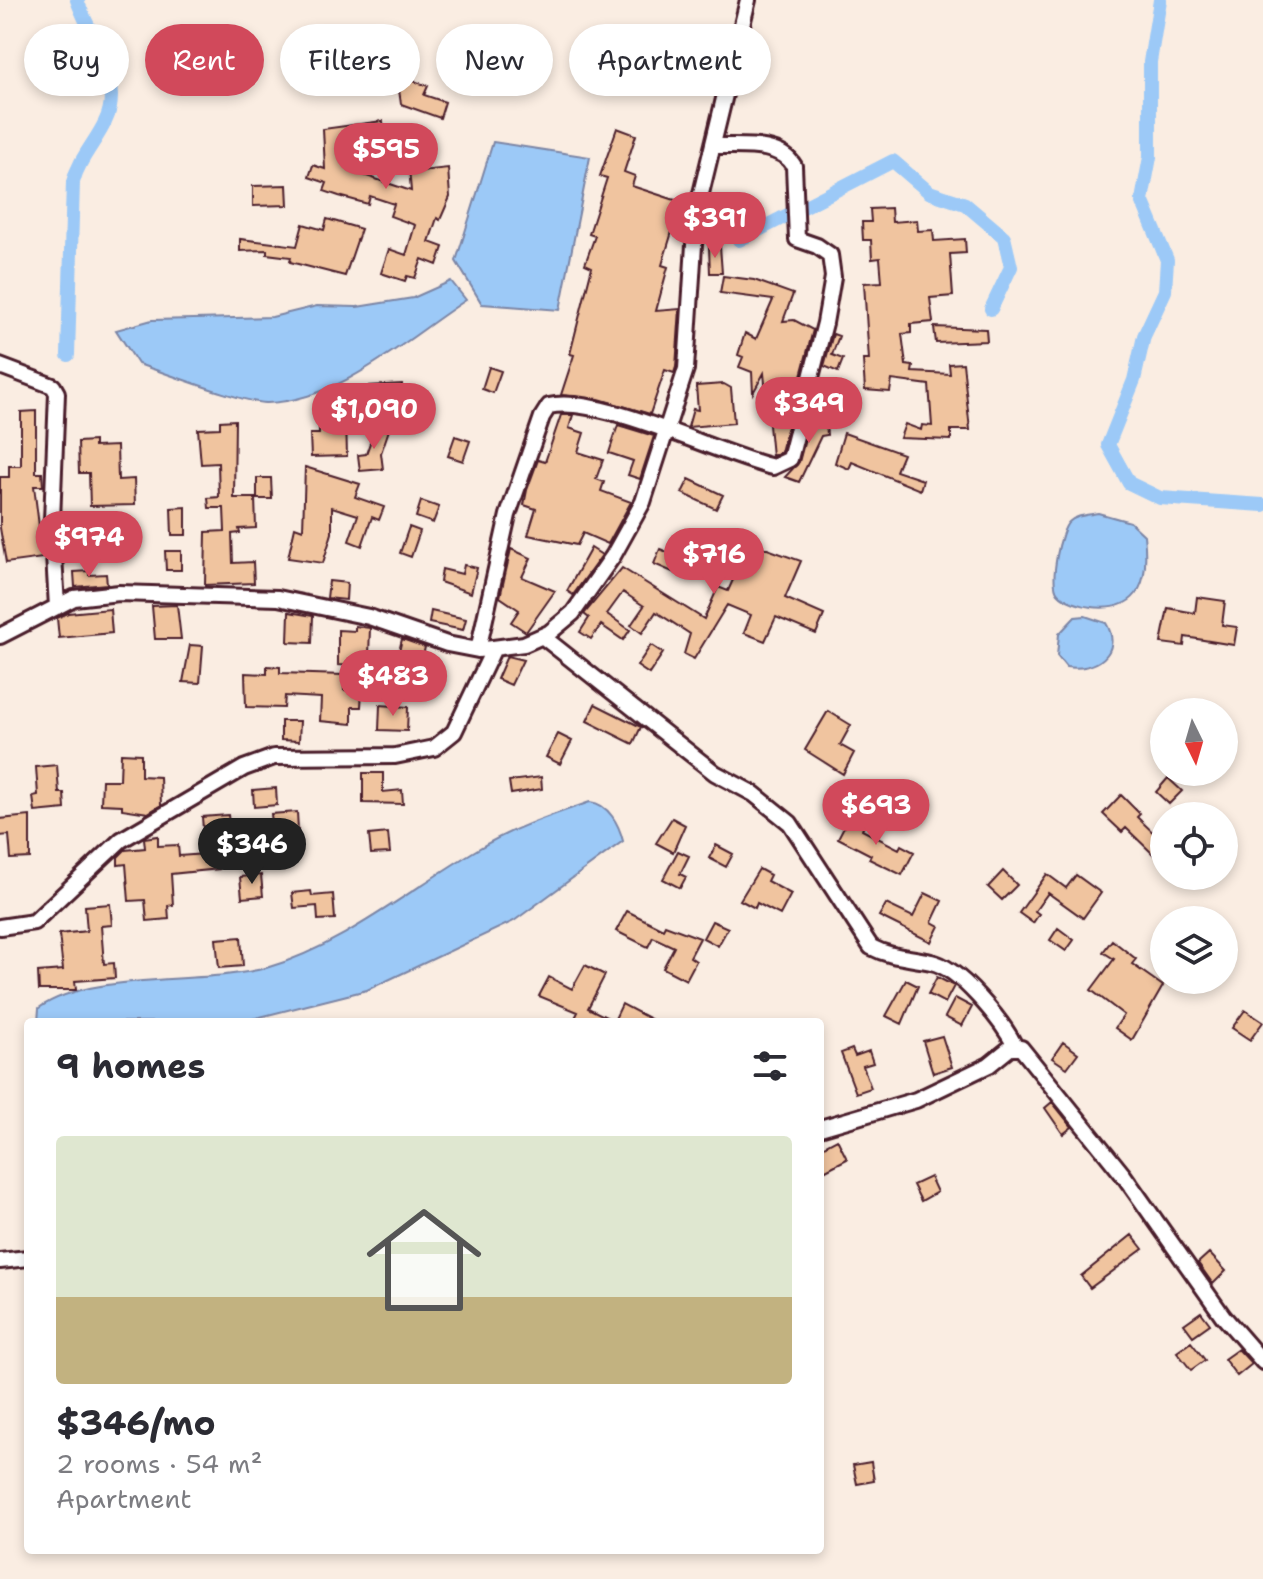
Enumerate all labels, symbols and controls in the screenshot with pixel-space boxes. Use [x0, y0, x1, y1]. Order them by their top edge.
chip: Buy [24, 24, 129, 96]
chip: Rent [145, 24, 264, 96]
chip: Filters [280, 24, 420, 96]
chip: New [436, 24, 553, 96]
chip: Apartment [569, 24, 771, 96]
pin: $595 [339, 123, 433, 191]
text: $595 [352, 131, 420, 166]
pin: $391 [668, 192, 762, 260]
text: $391 [683, 200, 747, 235]
pin: $349 [762, 377, 856, 445]
pin: $1,090 [309, 383, 439, 451]
text: $349 [773, 385, 845, 420]
text: $1,090 [330, 391, 418, 426]
pin: $974 [42, 511, 136, 579]
text: $974 [54, 519, 124, 554]
pin: $716 [667, 528, 761, 596]
text: $716 [682, 536, 746, 571]
pin: $483 [346, 650, 440, 718]
text: $483 [357, 658, 429, 693]
north arrow [1150, 698, 1238, 786]
map controls [1150, 698, 1238, 994]
pin: $693 [829, 779, 923, 847]
text: $693 [840, 787, 912, 822]
button: locate [1150, 802, 1238, 890]
pin: $346 [205, 818, 299, 886]
text: $346 [216, 826, 288, 861]
button: layers [1150, 906, 1238, 994]
text: 9 homes [56, 1043, 205, 1089]
icon: filters [748, 1044, 792, 1088]
icon: home [352, 1188, 496, 1332]
text: $346/mo [56, 1400, 216, 1446]
text: 2 rooms · 54 m² [56, 1446, 262, 1481]
text: Apartment [56, 1481, 192, 1516]

